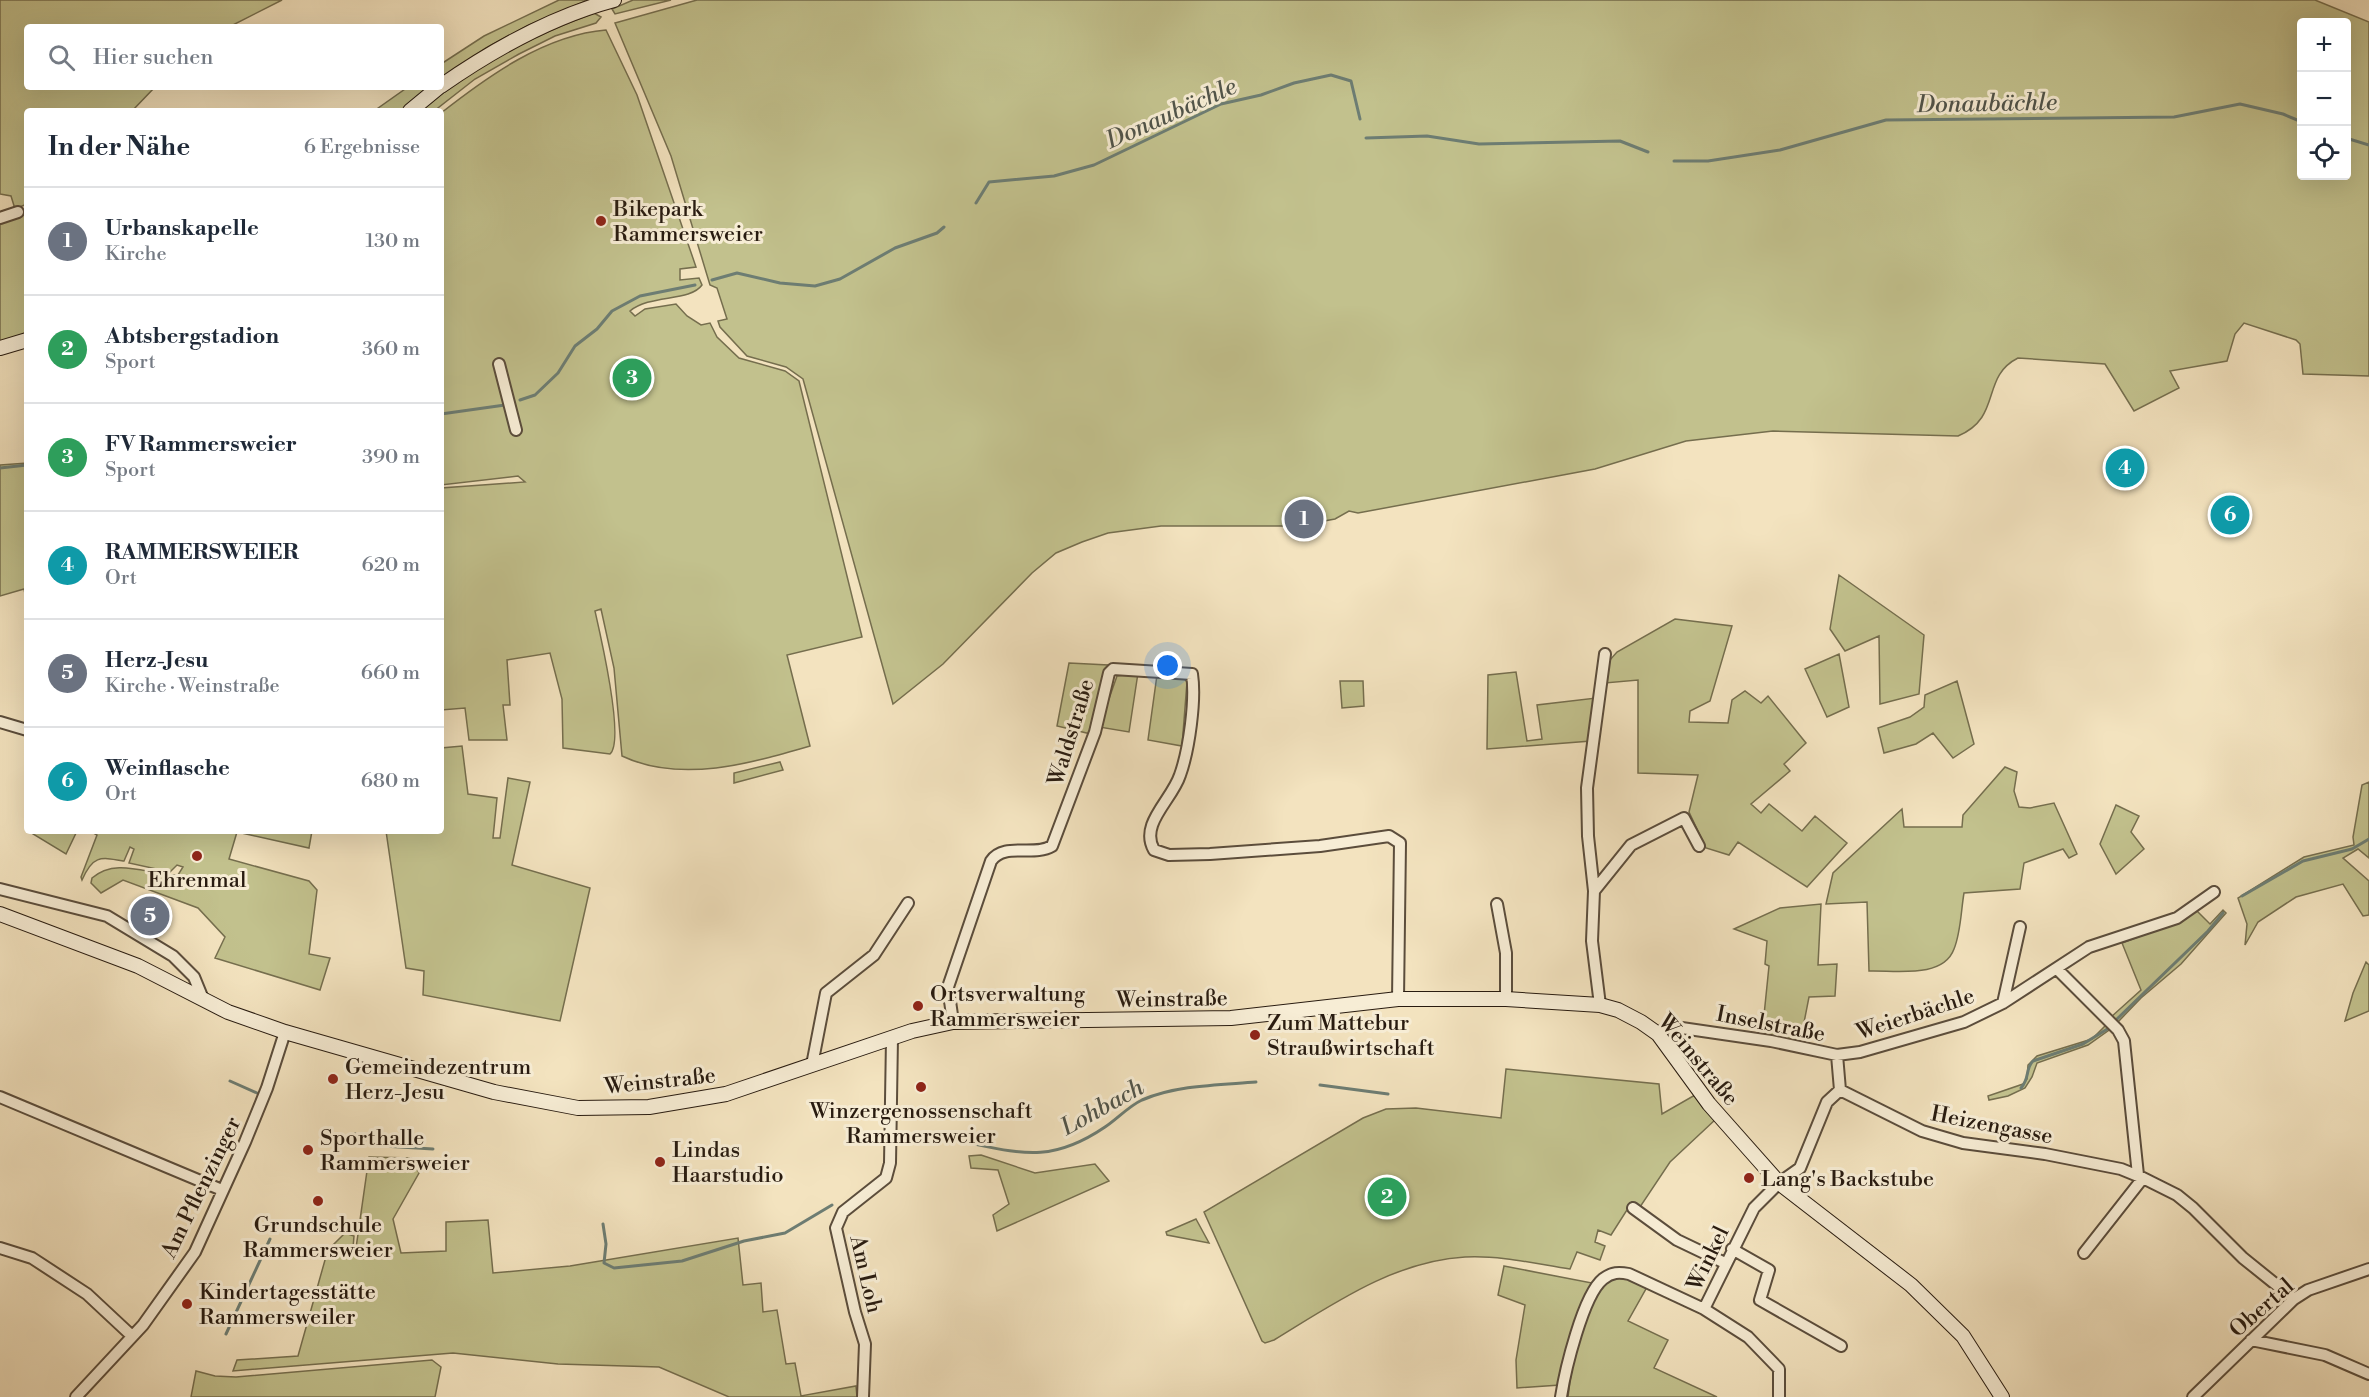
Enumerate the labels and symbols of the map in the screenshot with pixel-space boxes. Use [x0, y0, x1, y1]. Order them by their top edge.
water label: Donaubächle [1100, 72, 1242, 157]
water label: Donaubächle [1916, 88, 2057, 120]
place label: Bikepark Rammersweier [612, 196, 763, 248]
marker: Bikepark Rammersweier [594, 214, 608, 228]
pin: 3 [612, 356, 652, 400]
pin: 4 [2106, 446, 2144, 490]
pin: 6 [2210, 492, 2250, 538]
pin: 1 [1284, 496, 1324, 542]
your location [1153, 651, 1182, 680]
street label: Waldstraße [1042, 676, 1100, 790]
marker: Ehrenmal [190, 849, 204, 863]
place label: Ehrenmal [148, 867, 247, 894]
pin: 5 [130, 894, 170, 938]
place label: Ortsverwaltung Rammersweier [930, 981, 1086, 1033]
street label: Weierbächle [1852, 983, 1978, 1047]
street label: Weinstraße [1115, 985, 1228, 1014]
marker: Ortsverwaltung Rammersweier [911, 999, 925, 1013]
street label: Inselstraße [1714, 1001, 1827, 1048]
street label: Weinstraße [1651, 1008, 1744, 1111]
place label: Zum Mattebur Straußwirtschaft [1267, 1010, 1435, 1062]
marker: Zum Mattebur Straußwirtschaft [1248, 1028, 1262, 1042]
place label: Gemeindezentrum Herz-Jesu [345, 1054, 531, 1106]
street label: Weinstraße [602, 1062, 717, 1101]
marker: Gemeindezentrum Herz-Jesu [326, 1072, 340, 1086]
water label: Lohbach [1055, 1073, 1150, 1143]
marker: Winzergenossenschaft Rammersweier [914, 1080, 928, 1094]
place label: Winzergenossenschaft Rammersweier [808, 1098, 1033, 1150]
street label: Heizengasse [1928, 1100, 2055, 1151]
street label: Am Pflenzinger [155, 1112, 247, 1264]
place label: Sporthalle Rammersweier [320, 1125, 470, 1177]
place label: Lindas Haarstudio [672, 1137, 784, 1189]
marker: Sporthalle Rammersweier [301, 1143, 315, 1157]
marker: Lindas Haarstudio [653, 1155, 667, 1169]
place label: Lang's Backstube [1761, 1166, 1934, 1193]
marker: Lang's Backstube [1742, 1171, 1756, 1185]
pin: 2 [1368, 1174, 1406, 1220]
marker: Grundschule Rammersweier [311, 1194, 325, 1208]
place label: Grundschule Rammersweier [243, 1212, 393, 1264]
street label: Winkel [1681, 1222, 1736, 1296]
street label: Am Loh [843, 1232, 888, 1316]
street label: Obertal [2224, 1272, 2300, 1344]
place label: Kindertagesstätte Rammersweiler [199, 1279, 376, 1331]
marker: Kindertagesstätte Rammersweiler [180, 1297, 194, 1311]

